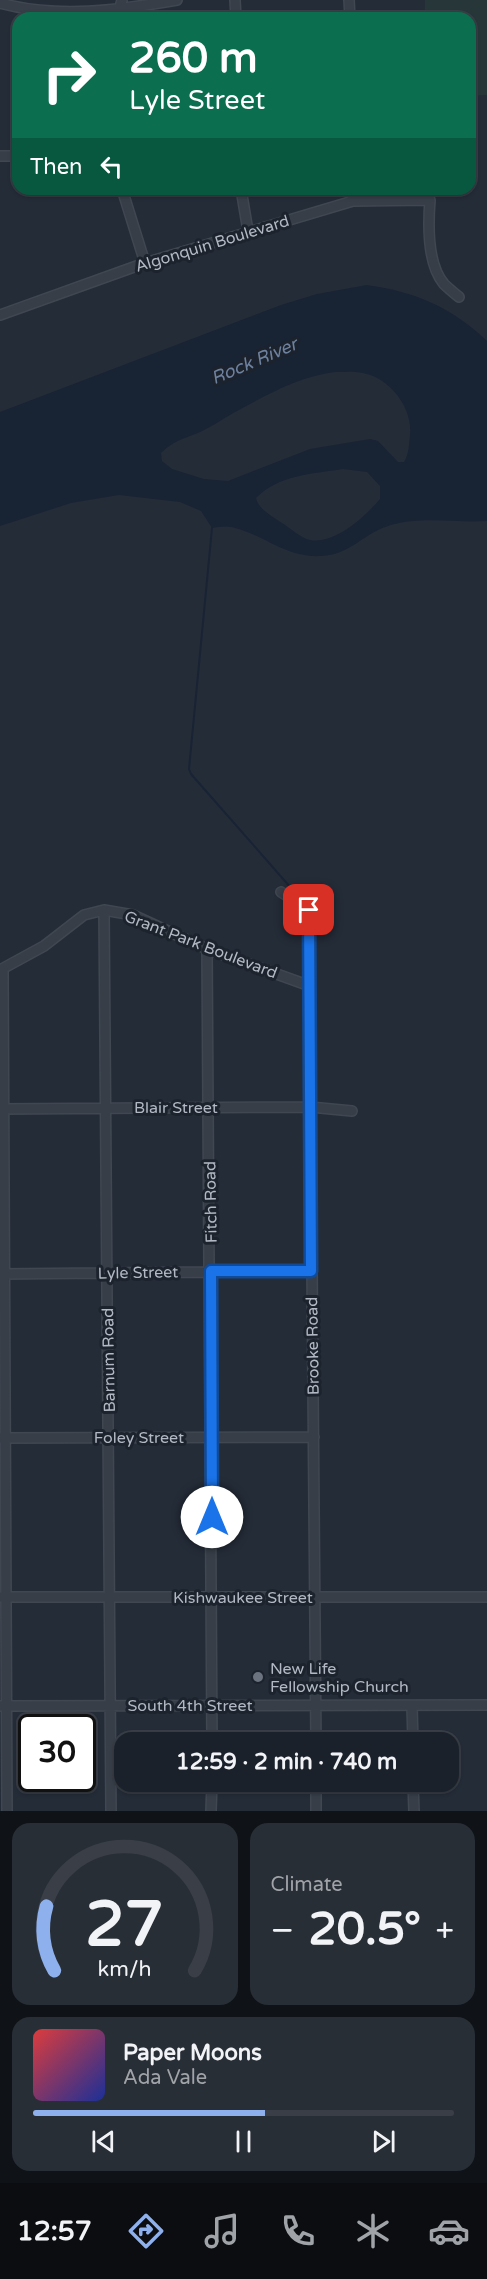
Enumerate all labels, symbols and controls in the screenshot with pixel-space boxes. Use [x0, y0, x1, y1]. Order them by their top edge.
text: 260 m [129, 33, 258, 84]
icon: right [30, 36, 108, 114]
text: Lyle Street [129, 84, 265, 117]
icon: left [95, 150, 128, 183]
text: Then [30, 154, 83, 180]
street label: Algonquin Boulevard [133, 211, 292, 277]
water label: Rock River [208, 332, 302, 389]
pin [283, 884, 334, 935]
icon: arrive [292, 893, 325, 926]
street label: Grant Park Boulevard [121, 907, 280, 983]
street label: Blair Street [134, 1098, 218, 1118]
street label: Fitch Road [200, 1161, 222, 1243]
street label: Lyle Street [97, 1262, 179, 1284]
street label: Brooke Road [302, 1297, 324, 1395]
street label: Barnum Road [98, 1307, 120, 1413]
street label: Foley Street [94, 1428, 184, 1448]
position arrow [180, 1485, 244, 1549]
street label: Kishwaukee Street [173, 1588, 313, 1608]
place label: New Life Fellowship Church [270, 1659, 409, 1697]
marker: New Life Fellowship Church [251, 1670, 265, 1684]
street label: South 4th Street [127, 1696, 253, 1716]
speed limit sign: 30 [18, 1714, 96, 1792]
text: 12:59 · 2 min · 740 m [176, 1749, 397, 1775]
text: Climate [271, 1873, 343, 1897]
text: 27 [86, 1888, 164, 1963]
text: 20.5° [308, 1903, 421, 1957]
text: − [271, 1911, 294, 1950]
text: + [435, 1911, 454, 1950]
text: km/h [98, 1956, 152, 1982]
text: Paper Moons [123, 2040, 262, 2066]
text: Ada Vale [123, 2066, 207, 2090]
icon: previous [87, 2125, 120, 2158]
icon: pause [227, 2125, 260, 2158]
icon: next [367, 2125, 400, 2158]
icon: directions [125, 2210, 167, 2252]
icon: music [201, 2210, 243, 2252]
icon: phone [277, 2210, 319, 2252]
icon: climate [352, 2210, 394, 2252]
icon: car [428, 2210, 470, 2252]
text: 12:57 [17, 2215, 92, 2248]

